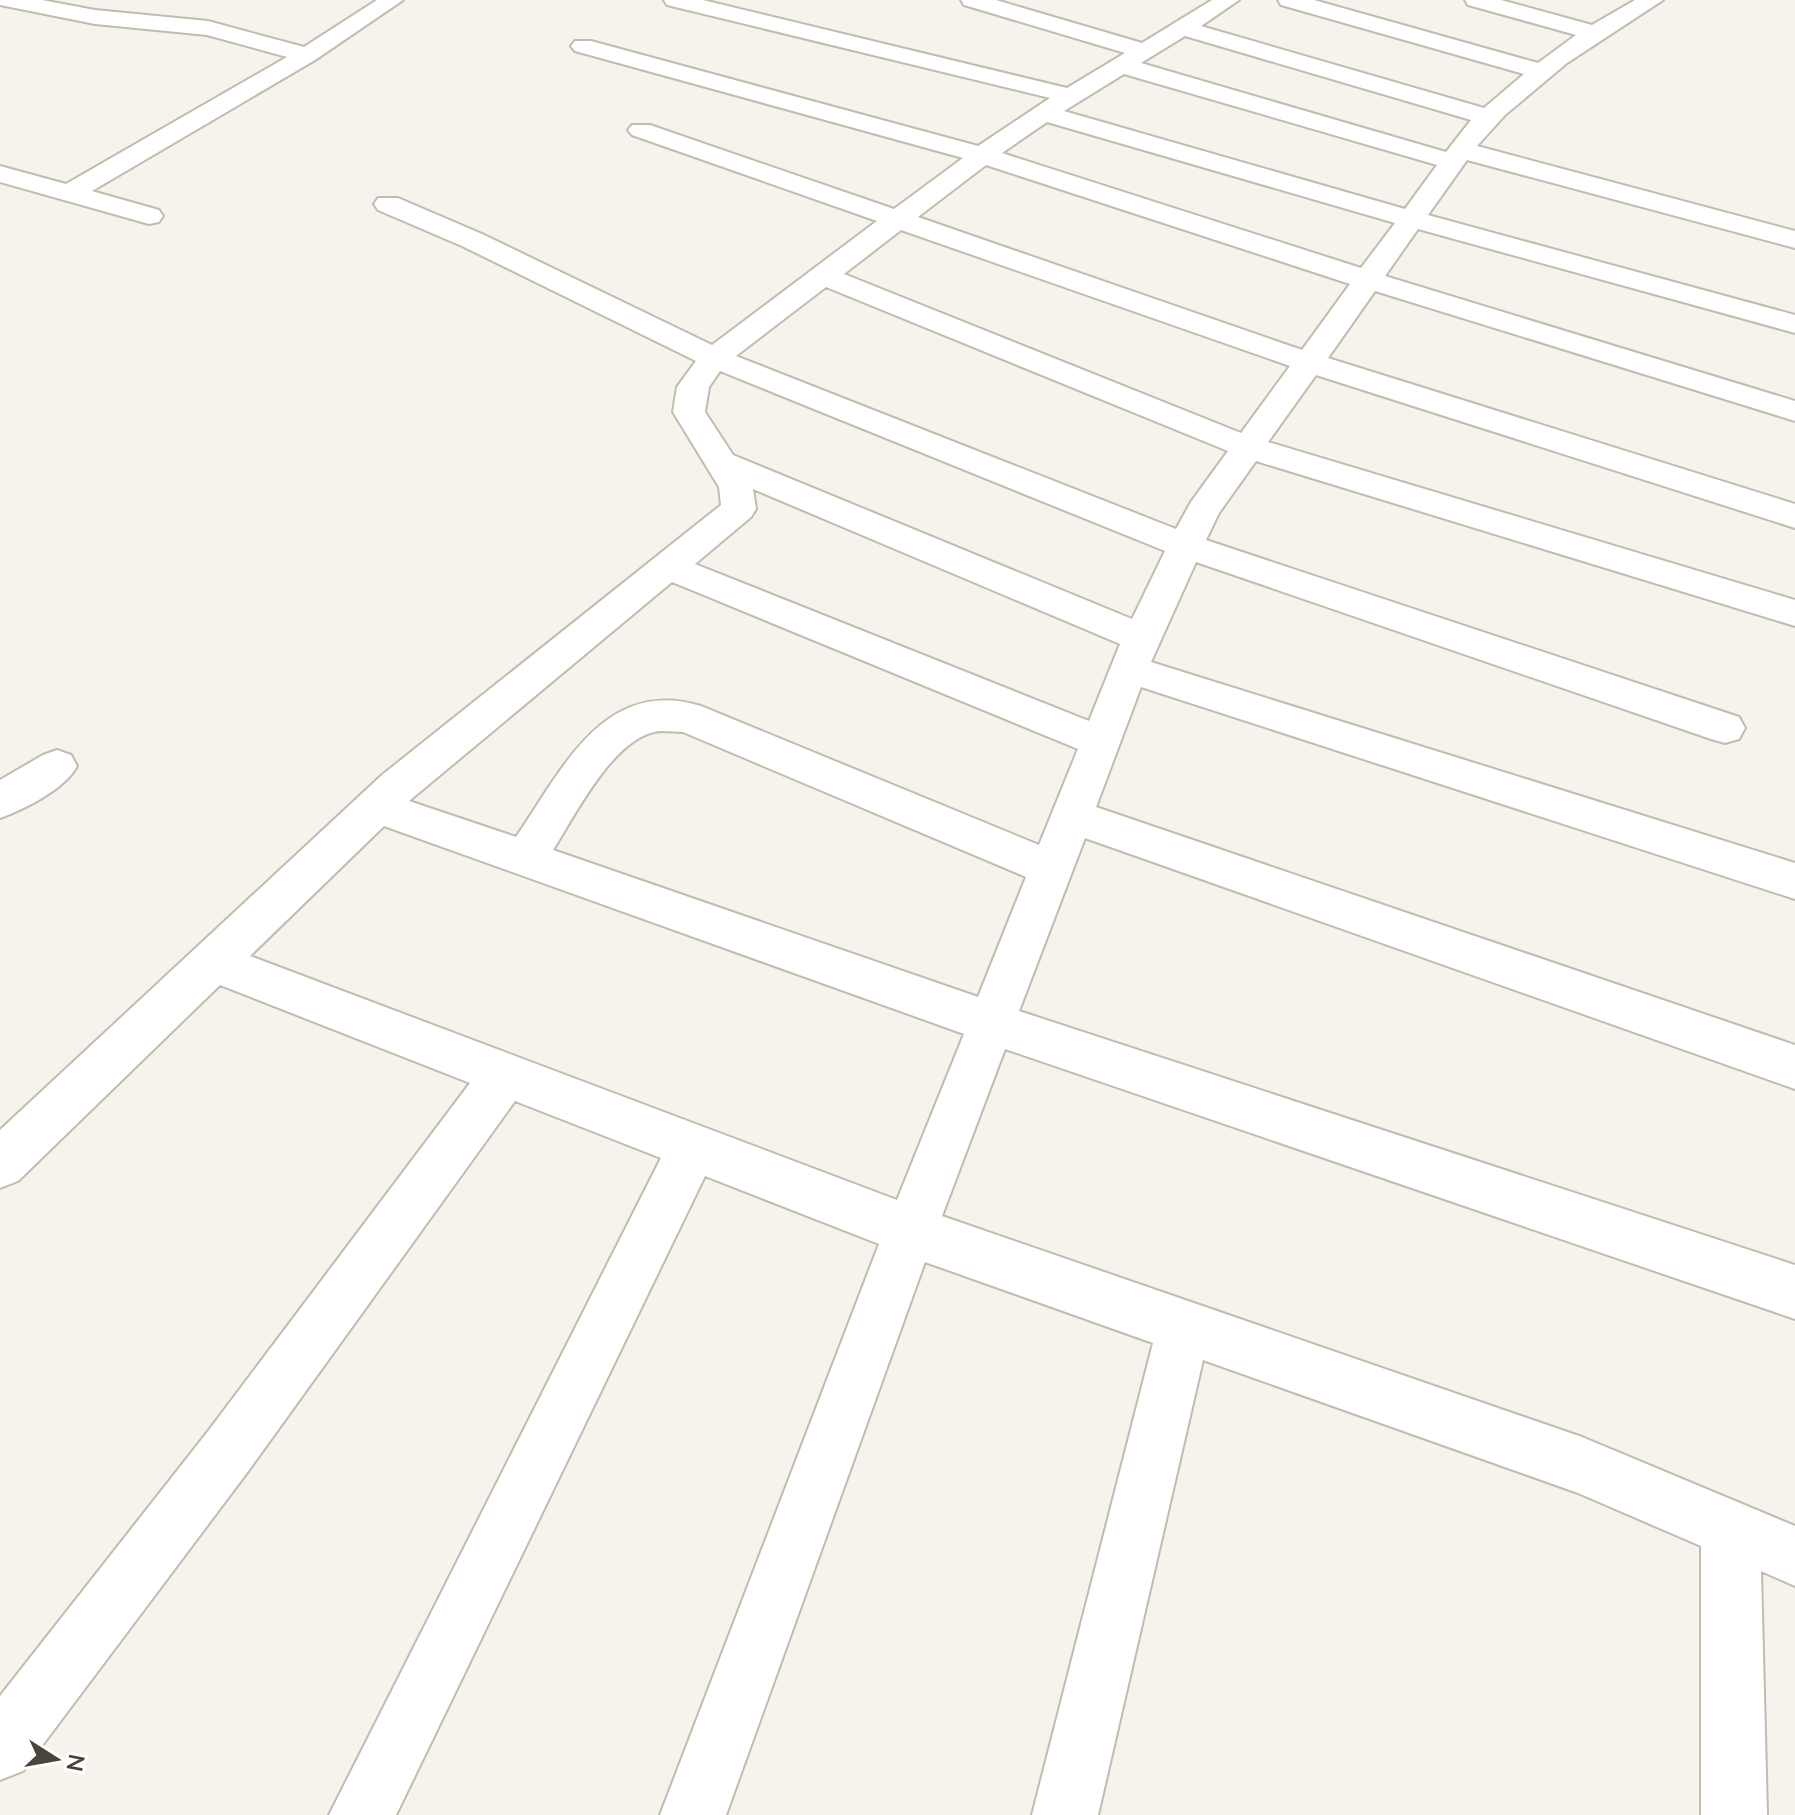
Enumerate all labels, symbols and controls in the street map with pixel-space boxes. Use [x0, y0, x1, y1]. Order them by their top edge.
north arrow [16, 1719, 96, 1799]
text: N [61, 1752, 91, 1774]

